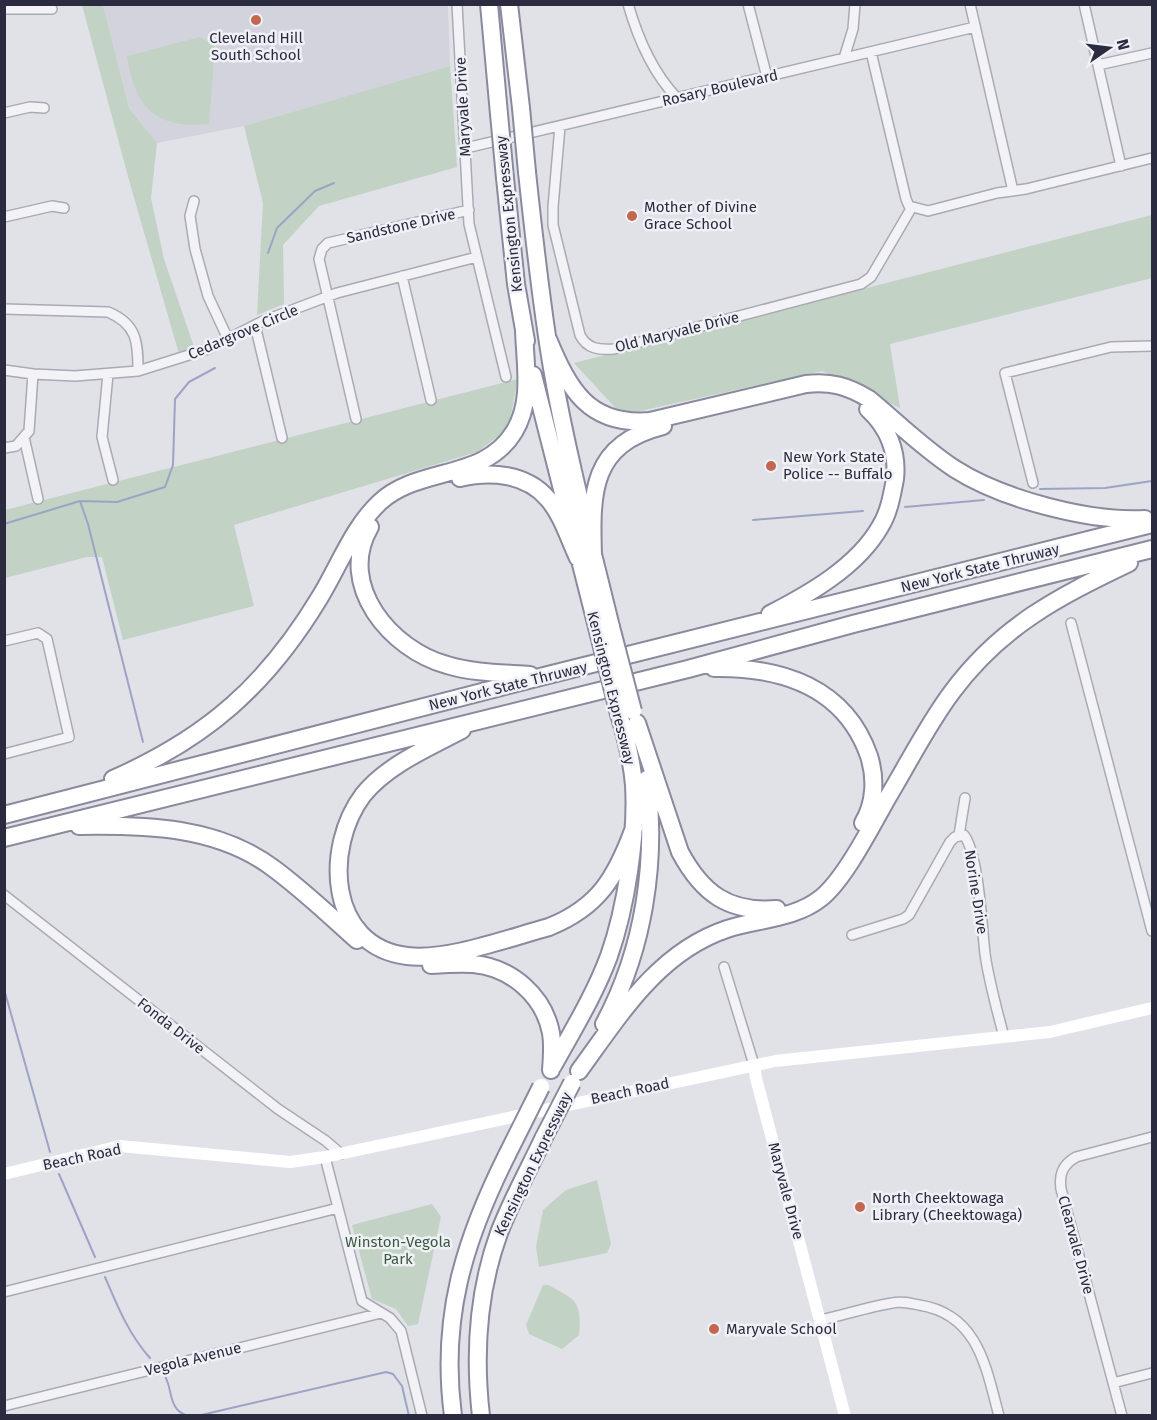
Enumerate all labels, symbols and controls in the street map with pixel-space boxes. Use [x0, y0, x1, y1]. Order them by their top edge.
marker: Cleveland Hill South School [249, 13, 263, 27]
north arrow [1079, 18, 1139, 78]
place label: Cleveland Hill South School [209, 29, 303, 64]
text: N [1113, 37, 1134, 52]
street label: Maryvale Drive [451, 57, 475, 157]
street label: Rosary Boulevard [660, 66, 780, 110]
street label: Kensington Expressway [492, 134, 526, 293]
place label: Mother of Divine Grace School [644, 198, 757, 233]
street label: Sandstone Drive [345, 205, 457, 247]
marker: Mother of Divine Grace School [625, 209, 639, 223]
street label: Cedargrove Circle [185, 301, 301, 363]
street label: Old Maryvale Drive [613, 308, 741, 356]
place label: New York State Police -- Buffalo [783, 448, 892, 483]
marker: New York State Police -- Buffalo [764, 459, 778, 473]
street label: New York State Thruway [899, 539, 1062, 596]
street label: Kensington Expressway [583, 609, 639, 767]
street label: New York State Thruway [427, 657, 590, 714]
street label: Norine Drive [960, 849, 992, 935]
street label: Fonda Drive [134, 994, 208, 1058]
street label: Beach Road [589, 1074, 671, 1108]
street label: Kensington Expressway [490, 1089, 576, 1239]
street label: Beach Road [41, 1140, 123, 1174]
street label: Maryvale Drive [764, 1140, 808, 1242]
place label: North Cheektowaga Library (Cheektowaga) [872, 1189, 1022, 1224]
street label: Clearvale Drive [1054, 1194, 1098, 1296]
marker: North Cheektowaga Library (Cheektowaga) [853, 1200, 867, 1214]
park label: Winston-Vegola Park [345, 1233, 451, 1268]
place label: Maryvale School [726, 1320, 837, 1338]
marker: Maryvale School [707, 1322, 721, 1336]
street label: Vegola Avenue [143, 1338, 243, 1380]

